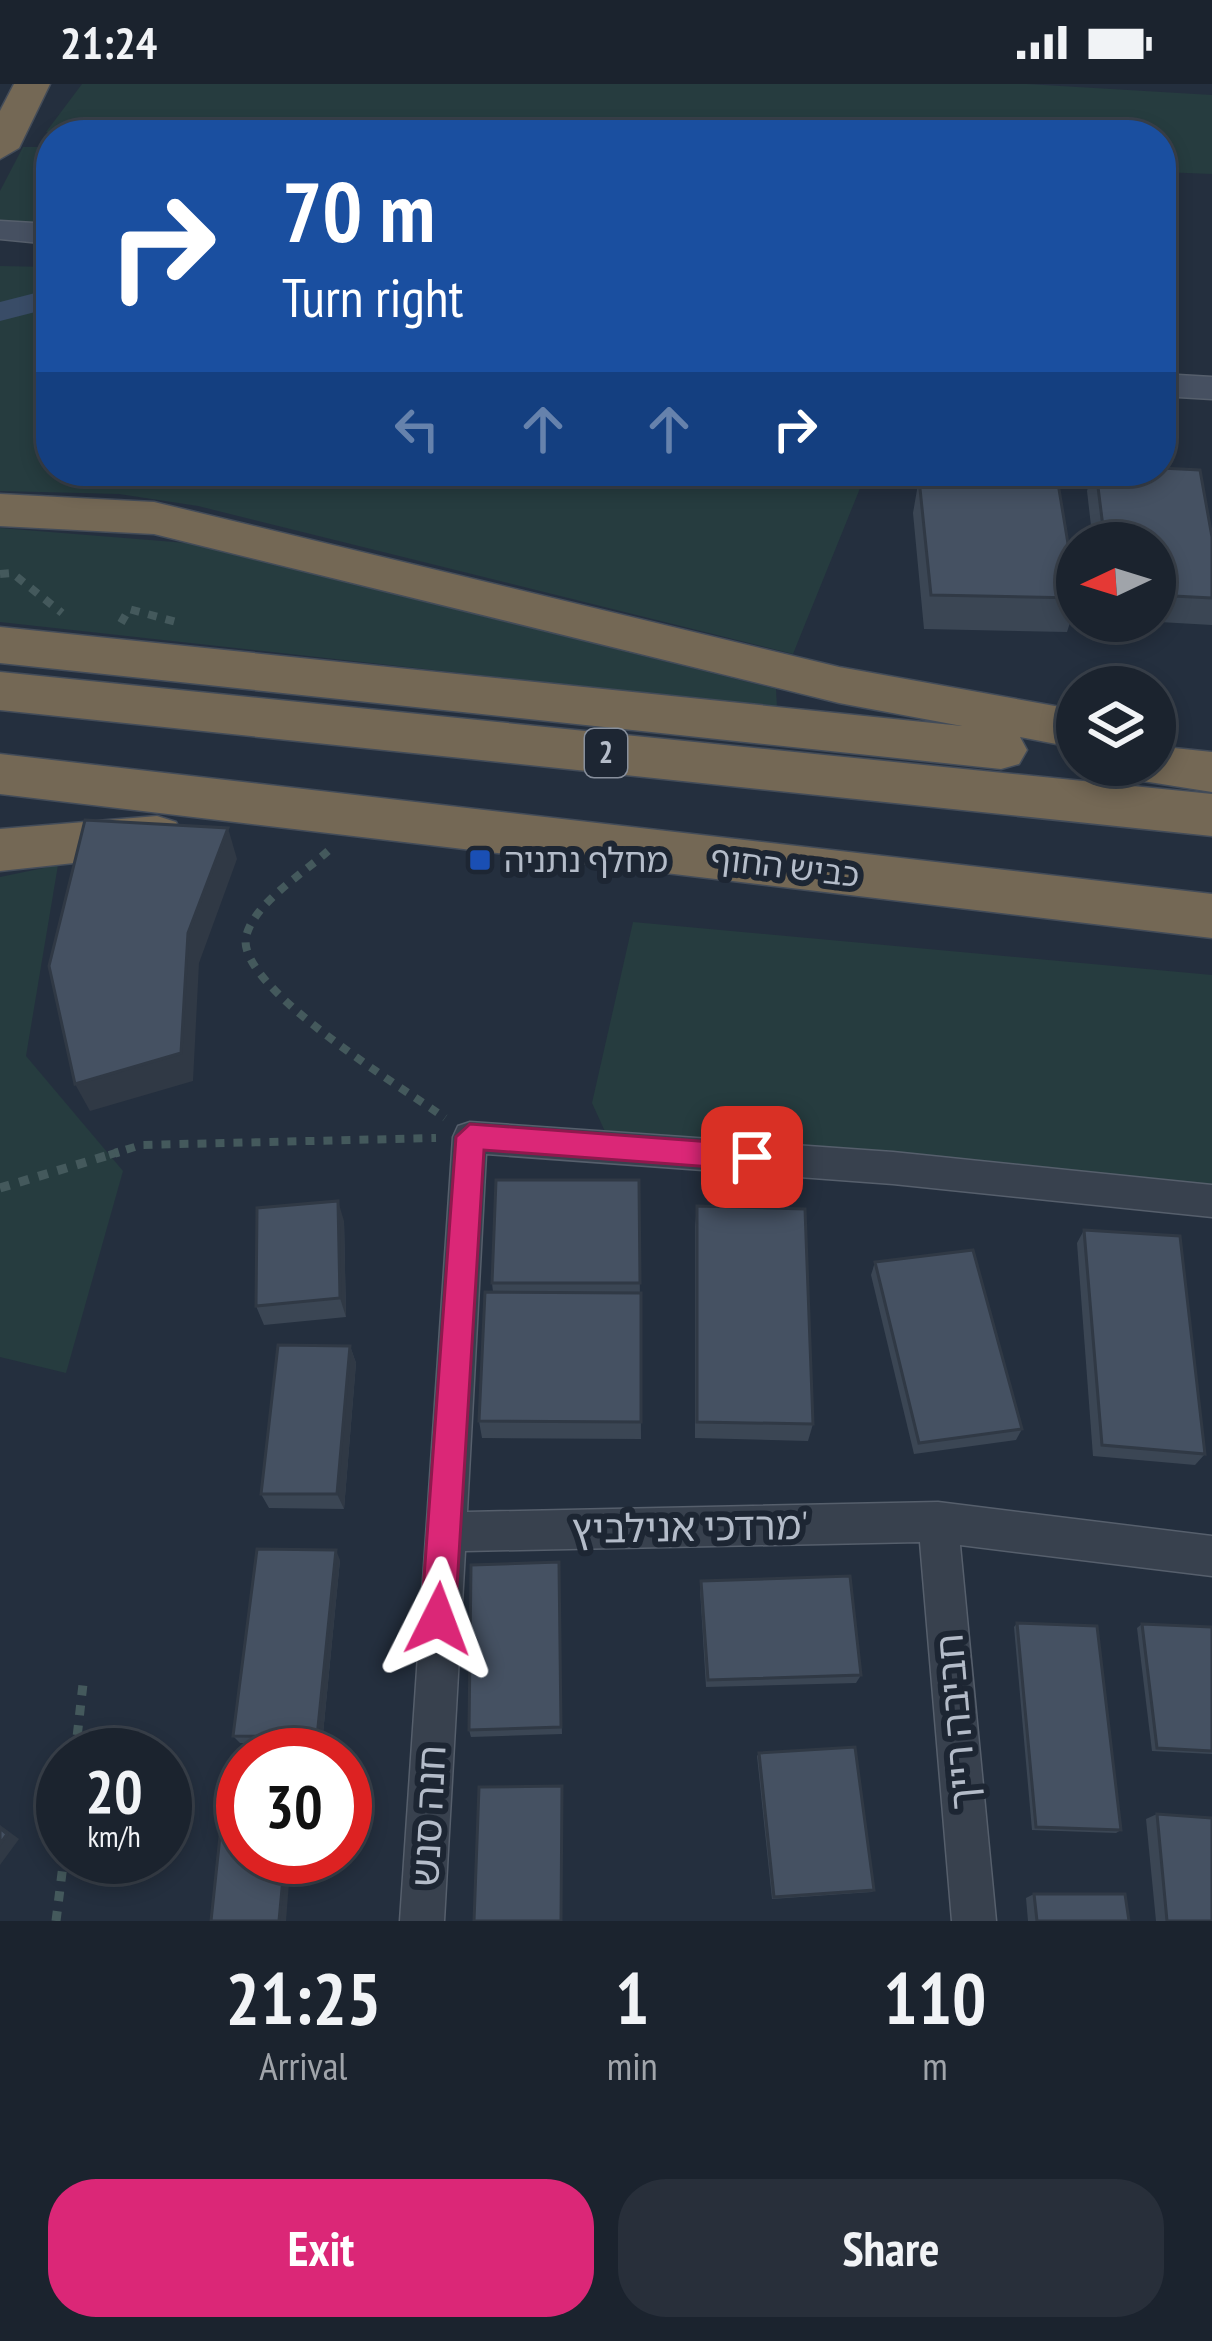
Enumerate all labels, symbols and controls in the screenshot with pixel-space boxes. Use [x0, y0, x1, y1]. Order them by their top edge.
text: 21:24 [60, 13, 157, 71]
text: 70 m [282, 156, 435, 265]
icon: right [84, 168, 240, 324]
text: Turn right [282, 262, 463, 332]
icon: left [384, 396, 450, 462]
icon: ahead [510, 396, 576, 462]
icon: ahead [636, 396, 702, 462]
icon: right [762, 396, 828, 462]
north arrow [1056, 522, 1176, 642]
map controls [1056, 522, 1176, 786]
button: layers [1056, 666, 1176, 786]
road number: 2 [585, 729, 627, 777]
street label: כביש החוף [708, 835, 862, 896]
place label: מחלף נתניה [504, 838, 668, 881]
marker: מחלף נתניה [467, 847, 493, 873]
pin [701, 1106, 803, 1208]
icon: arrive [719, 1124, 785, 1190]
street label: מרדכי אנילביץ' [571, 1499, 809, 1554]
position arrow [375, 1556, 501, 1682]
street label: חביבה רייך [922, 1632, 989, 1812]
speed limit sign: 30 [216, 1728, 372, 1884]
street label: חנה סנש [398, 1744, 457, 1888]
text: 20 [85, 1752, 143, 1830]
text: km/h [87, 1816, 141, 1855]
text: 21:25 [226, 1951, 381, 2044]
text: 1 [615, 1951, 649, 2044]
text: 110 [883, 1951, 986, 2044]
text: Arrival [259, 2040, 347, 2091]
text: min [607, 2040, 658, 2091]
text: m [922, 2040, 948, 2091]
button: Exit [48, 2179, 594, 2317]
button: Share [618, 2179, 1164, 2317]

